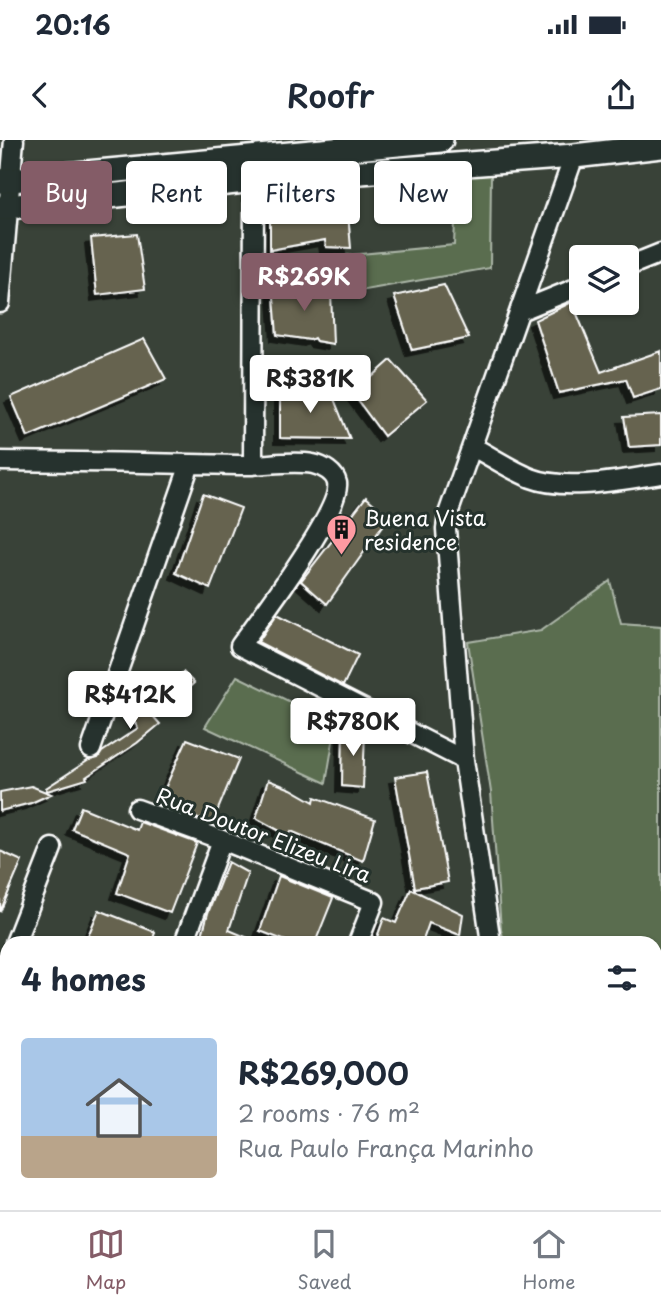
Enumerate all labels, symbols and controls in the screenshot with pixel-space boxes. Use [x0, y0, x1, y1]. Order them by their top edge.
text: 20:16 [35, 5, 111, 44]
text: Roofr [287, 71, 374, 119]
icon: back [21, 76, 59, 114]
icon: share [602, 76, 640, 114]
chip: Buy [21, 161, 112, 224]
chip: Rent [126, 161, 227, 224]
chip: Filters [241, 161, 360, 224]
chip: New [374, 161, 472, 224]
map controls [569, 245, 639, 315]
button: layers [569, 245, 639, 315]
pin: R$269K [247, 254, 361, 313]
text: R$269K [258, 258, 350, 293]
pin: R$381K [253, 356, 367, 415]
text: R$381K [266, 360, 354, 395]
place label: Buena Vista residence [364, 501, 486, 557]
building icon: Buena Vista residence [324, 512, 358, 556]
pin: R$412K [73, 672, 187, 731]
text: R$412K [84, 676, 176, 711]
pin: R$780K [296, 698, 410, 758]
text: R$780K [306, 703, 400, 738]
street label: Rua Doutor Elizeu Lira [152, 778, 377, 890]
text: 4 homes [21, 956, 146, 1001]
icon: filters [603, 959, 641, 997]
text: R$269,000 [238, 1050, 409, 1095]
icon: home [77, 1066, 161, 1150]
text: 2 rooms · 76 m² [238, 1095, 420, 1130]
text: Rua Paulo França Marinho [238, 1130, 534, 1165]
tab: Map [86, 1225, 126, 1295]
tab: Saved [297, 1225, 351, 1295]
tab: Home [523, 1225, 575, 1295]

